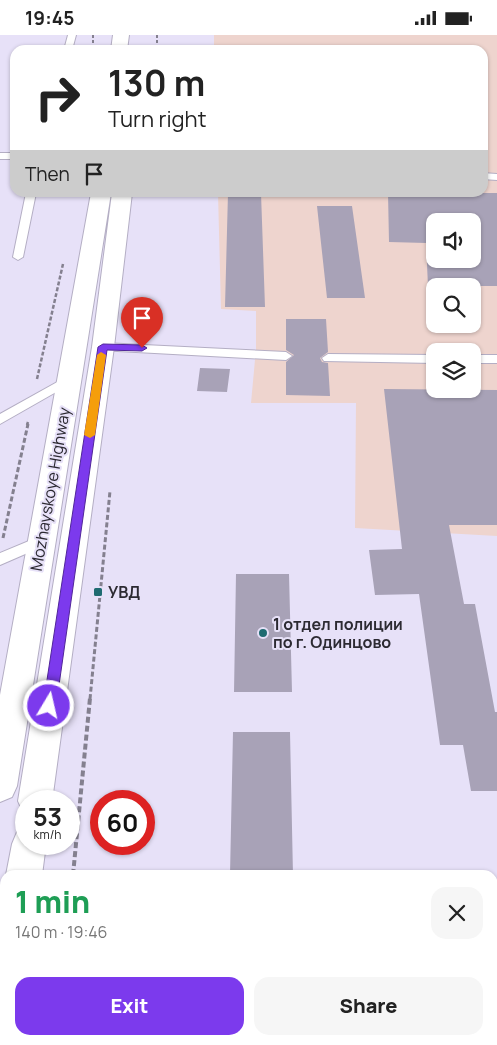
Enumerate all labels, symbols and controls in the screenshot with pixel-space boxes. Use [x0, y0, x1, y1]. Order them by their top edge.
text: 19:45 [25, 5, 74, 31]
text: 130 m [108, 59, 205, 107]
icon: right [25, 65, 90, 130]
text: Turn right [108, 104, 206, 134]
icon: arrive [80, 160, 108, 188]
text: Then [25, 161, 70, 187]
map controls [426, 213, 481, 398]
button: sound [426, 213, 481, 268]
button: search [426, 278, 481, 333]
pin [121, 297, 163, 348]
icon: arrive [128, 304, 156, 332]
button: layers [426, 343, 481, 398]
street label: Mozhayskoye Highway [25, 405, 75, 573]
place label: УВД [108, 581, 140, 603]
marker: УВД [92, 586, 104, 598]
place label: 1 отдел полиции по г. Одинцово [273, 613, 403, 653]
marker: 1 отдел полиции по г. Одинцово [257, 627, 269, 639]
position arrow [22, 679, 74, 731]
speed limit sign: 60 [90, 790, 155, 855]
text: 53 [33, 799, 62, 834]
text: km/h [34, 826, 61, 843]
text: 1 min [15, 881, 90, 922]
button: close [431, 887, 483, 939]
text: 140 m · 19:46 [15, 921, 108, 943]
button: Exit [15, 977, 244, 1035]
button: Share [254, 977, 483, 1035]

